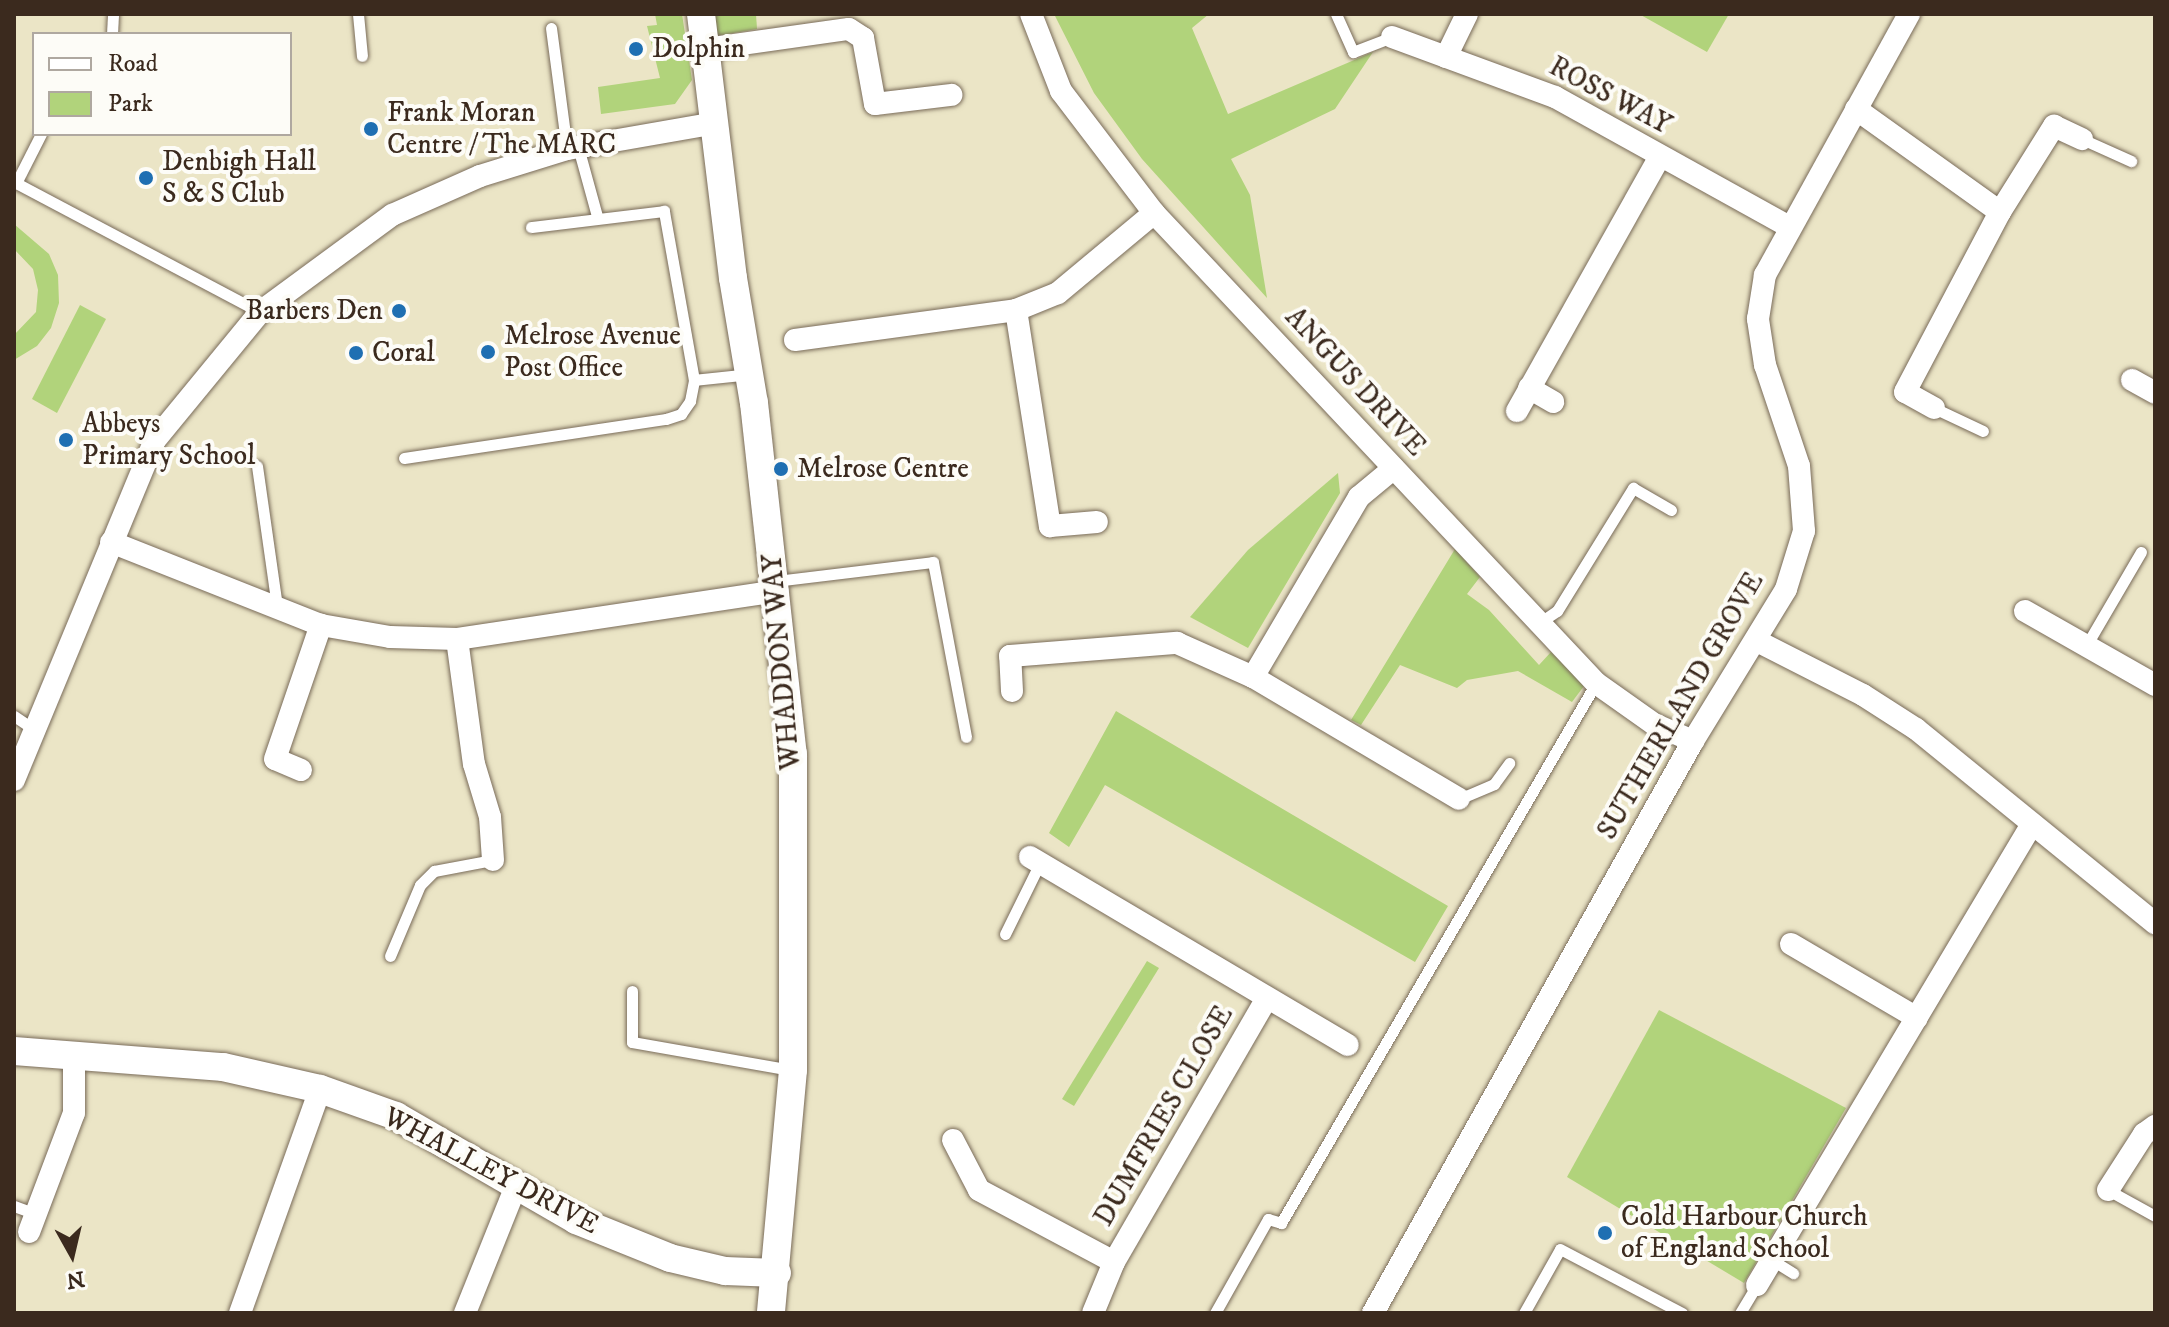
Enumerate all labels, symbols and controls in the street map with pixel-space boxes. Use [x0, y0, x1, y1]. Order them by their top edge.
legend [32, 32, 292, 136]
place label: Dolphin [652, 32, 745, 66]
marker: Dolphin [627, 40, 645, 58]
text: Road [108, 49, 158, 79]
street label: ROSS WAY [1543, 50, 1677, 142]
text: Park [108, 89, 153, 119]
place label: Frank Moran Centre / The MARC [387, 96, 616, 162]
marker: Frank Moran Centre / The MARC [362, 120, 380, 138]
place label: Denbigh Hall S & S Club [162, 145, 316, 211]
marker: Denbigh Hall S & S Club [137, 169, 155, 187]
place label: Barbers Den [245, 294, 383, 328]
street label: ANGUS DRIVE [1278, 301, 1432, 463]
marker: Barbers Den [390, 302, 408, 320]
place label: Melrose Avenue Post Office [504, 319, 681, 385]
place label: Coral [372, 336, 435, 370]
marker: Melrose Avenue Post Office [479, 343, 497, 361]
marker: Coral [347, 344, 365, 362]
place label: Abbeys Primary School [82, 407, 255, 473]
marker: Abbeys Primary School [57, 431, 75, 449]
place label: Melrose Centre [797, 452, 969, 486]
marker: Melrose Centre [772, 460, 790, 478]
street label: WHADDON WAY [756, 553, 808, 771]
street label: SUTHERLAND GROVE [1591, 566, 1771, 846]
street label: DUMFRIES CLOSE [1087, 1000, 1241, 1232]
street label: WHALLEY DRIVE [378, 1100, 604, 1242]
place label: Cold Harbour Church of England School [1621, 1200, 1868, 1266]
north arrow [32, 1215, 112, 1295]
marker: Cold Harbour Church of England School [1596, 1224, 1614, 1242]
text: N [65, 1265, 86, 1294]

